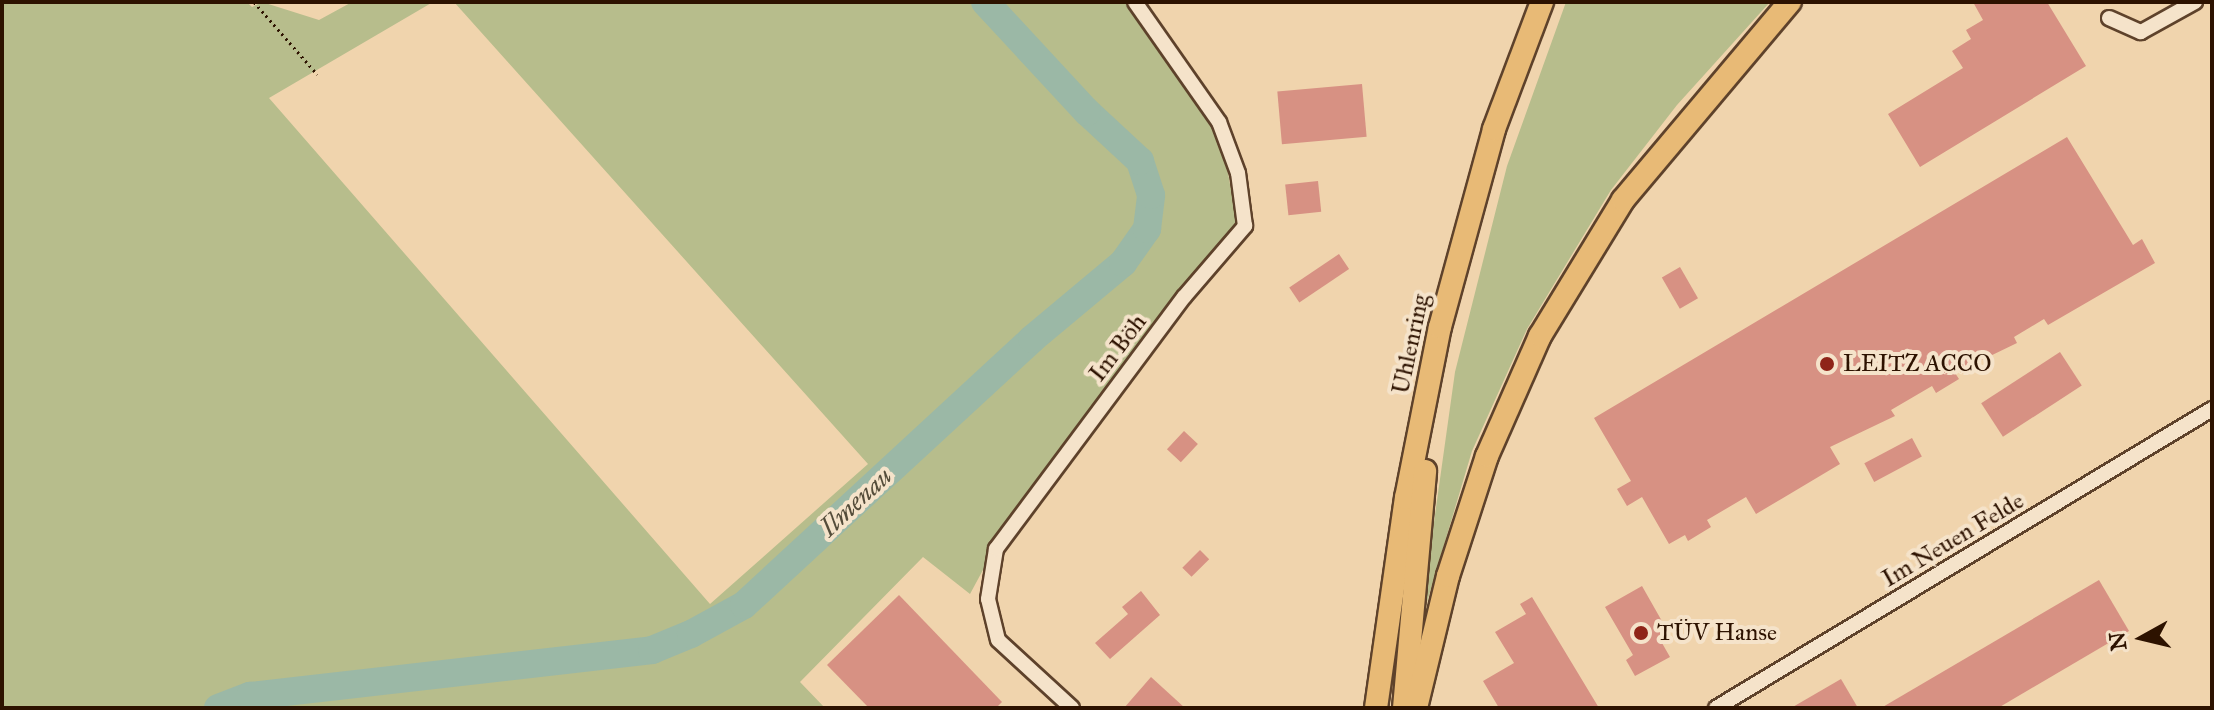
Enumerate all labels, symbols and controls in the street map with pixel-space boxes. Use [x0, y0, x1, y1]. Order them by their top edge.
street label: Uhlenring [1386, 291, 1436, 397]
street label: Im Böh [1083, 309, 1153, 387]
place label: LEITZ ACCO [1843, 350, 1991, 378]
marker: LEITZ ACCO [1818, 355, 1836, 373]
water label: Ilmenau [813, 461, 899, 543]
street label: Im Neuen Felde [1877, 486, 2029, 594]
north arrow [2102, 598, 2182, 678]
place label: TÜV Hanse [1657, 619, 1777, 647]
marker: TÜV Hanse [1632, 624, 1650, 642]
text: N [2103, 630, 2132, 653]

